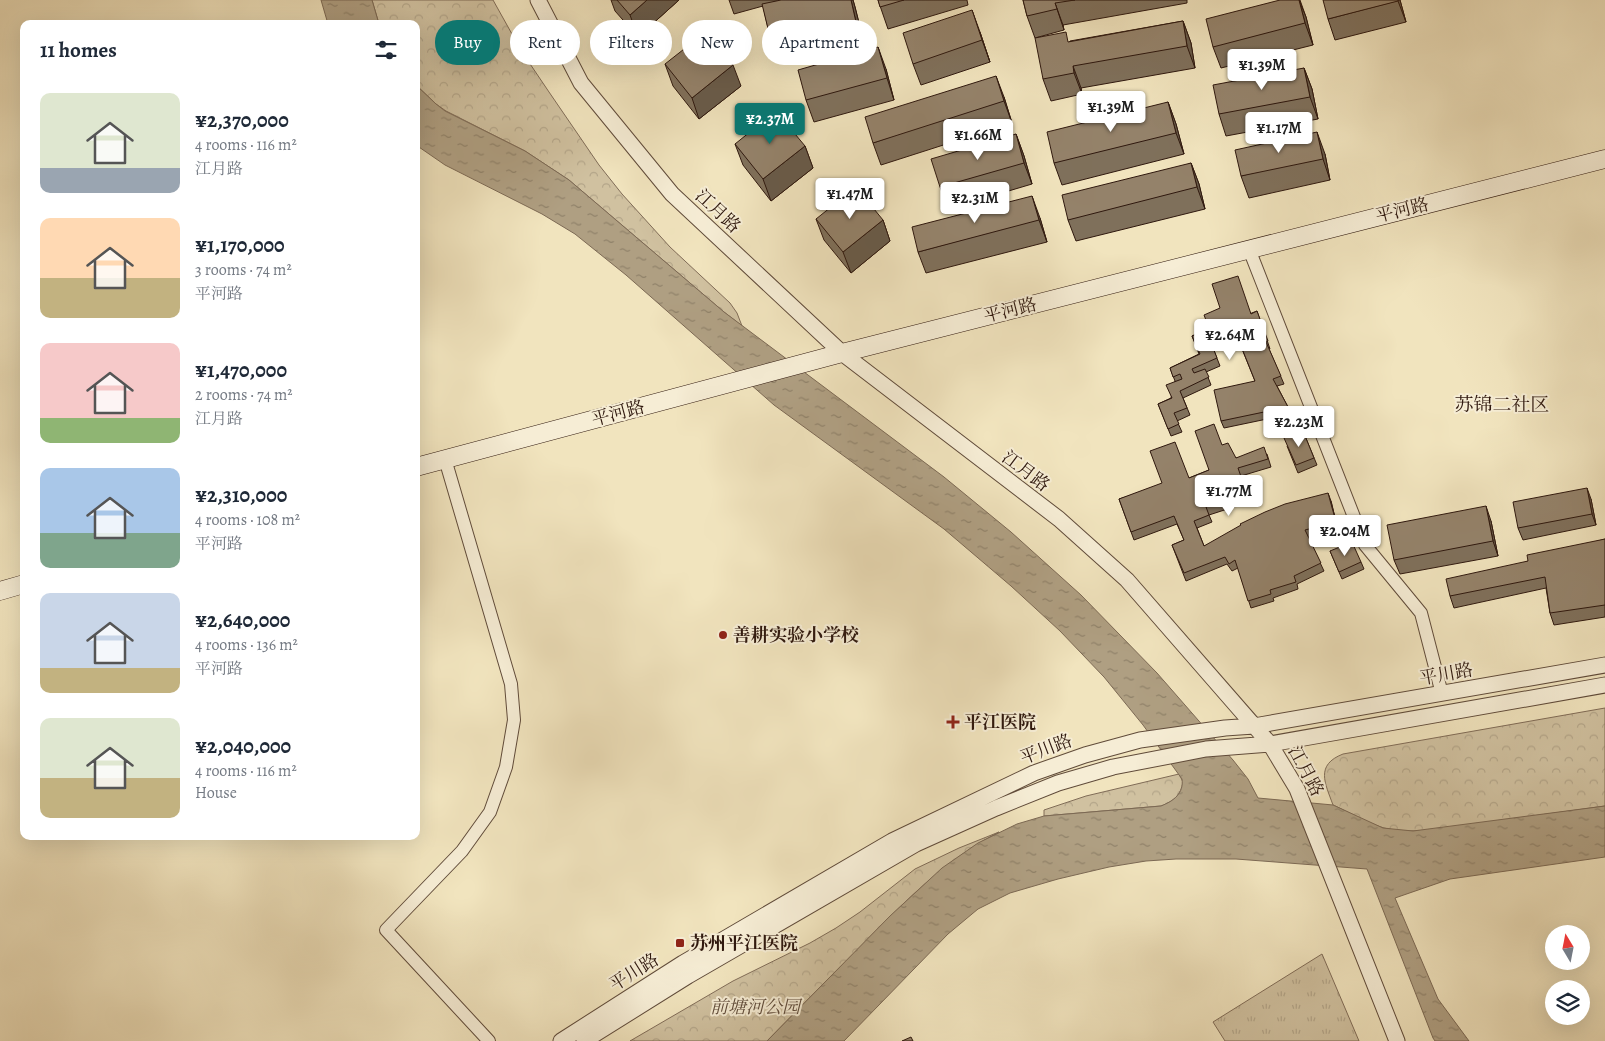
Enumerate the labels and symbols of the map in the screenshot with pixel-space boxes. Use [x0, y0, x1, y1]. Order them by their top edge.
pin: ¥1.39M [1221, 48, 1303, 91]
pin: ¥1.39M [1070, 90, 1152, 133]
pin: ¥2.37M [729, 102, 811, 145]
pin: ¥1.17M [1238, 112, 1320, 154]
pin: ¥1.66M [937, 119, 1019, 161]
pin: ¥1.47M [809, 178, 891, 220]
pin: ¥2.31M [934, 182, 1016, 224]
street label: 江月路 [690, 184, 746, 238]
street label: 平河路 [1373, 192, 1431, 228]
street label: 平河路 [981, 292, 1039, 328]
pin: ¥2.64M [1189, 318, 1271, 361]
district label: 苏锦二社区 [1454, 392, 1550, 418]
street label: 平河路 [589, 394, 647, 432]
pin: ¥2.23M [1258, 406, 1340, 448]
street label: 江月路 [997, 445, 1055, 497]
pin: ¥1.77M [1188, 474, 1270, 517]
pin: ¥2.04M [1304, 514, 1386, 557]
place label: 善耕实验小学校 [733, 623, 859, 647]
marker: 善耕实验小学校 [717, 629, 729, 641]
street label: 平川路 [1417, 657, 1475, 691]
place label: 平江医院 [964, 710, 1036, 734]
marker: 平江医院 [946, 715, 960, 729]
street label: 平川路 [1016, 728, 1076, 770]
street label: 江月路 [1283, 742, 1329, 800]
north arrow [1545, 925, 1590, 970]
place label: 苏州平江医院 [690, 931, 798, 955]
marker: 苏州平江医院 [674, 937, 686, 949]
street label: 平川路 [605, 948, 663, 996]
park label: 前塘河公园 [710, 995, 803, 1019]

